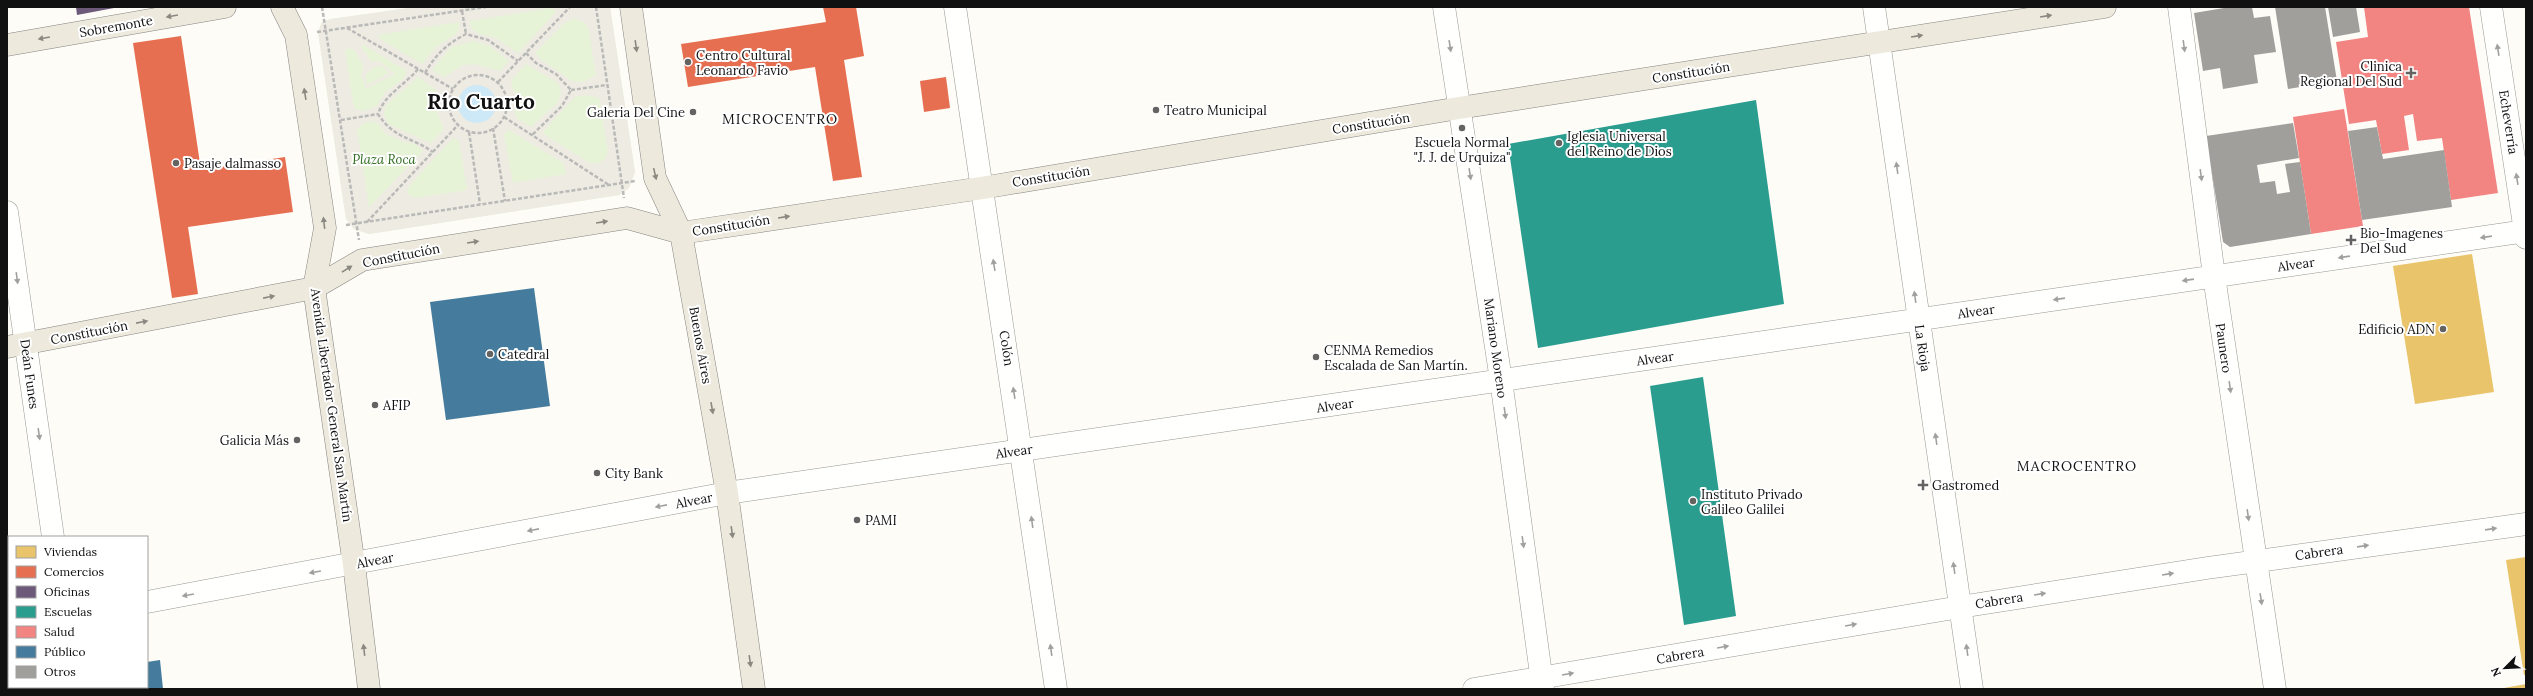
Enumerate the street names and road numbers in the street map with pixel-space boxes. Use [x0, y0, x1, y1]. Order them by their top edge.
street label: Sobremonte [78, 12, 154, 41]
street label: Constitución [1651, 58, 1731, 87]
street label: Echeverría [2495, 89, 2522, 156]
street label: Constitución [1331, 109, 1411, 138]
street label: Constitución [1011, 162, 1091, 191]
street label: Constitución [691, 211, 771, 240]
street label: Constitución [361, 240, 441, 271]
street label: Alvear [2275, 253, 2316, 276]
street label: Avenida Libertador General San Martín [307, 286, 356, 523]
street label: Mariano Moreno [1480, 297, 1511, 400]
street label: Alvear [1955, 300, 1996, 323]
street label: Buenos Aires [685, 305, 716, 385]
street label: Constitución [49, 317, 129, 348]
street label: Paunero [2212, 322, 2235, 375]
street label: La Rioja [1911, 323, 1934, 373]
street label: Colón [995, 329, 1018, 367]
street label: Deán Funes [16, 338, 43, 410]
street label: Alvear [1634, 347, 1675, 370]
street label: Alvear [1314, 394, 1355, 417]
street label: Alvear [993, 440, 1034, 463]
street label: Alvear [673, 489, 714, 513]
street label: Cabrera [2294, 541, 2344, 564]
street label: Alvear [354, 549, 395, 573]
street label: Cabrera [1974, 588, 2024, 613]
street label: Cabrera [1655, 643, 1706, 668]

